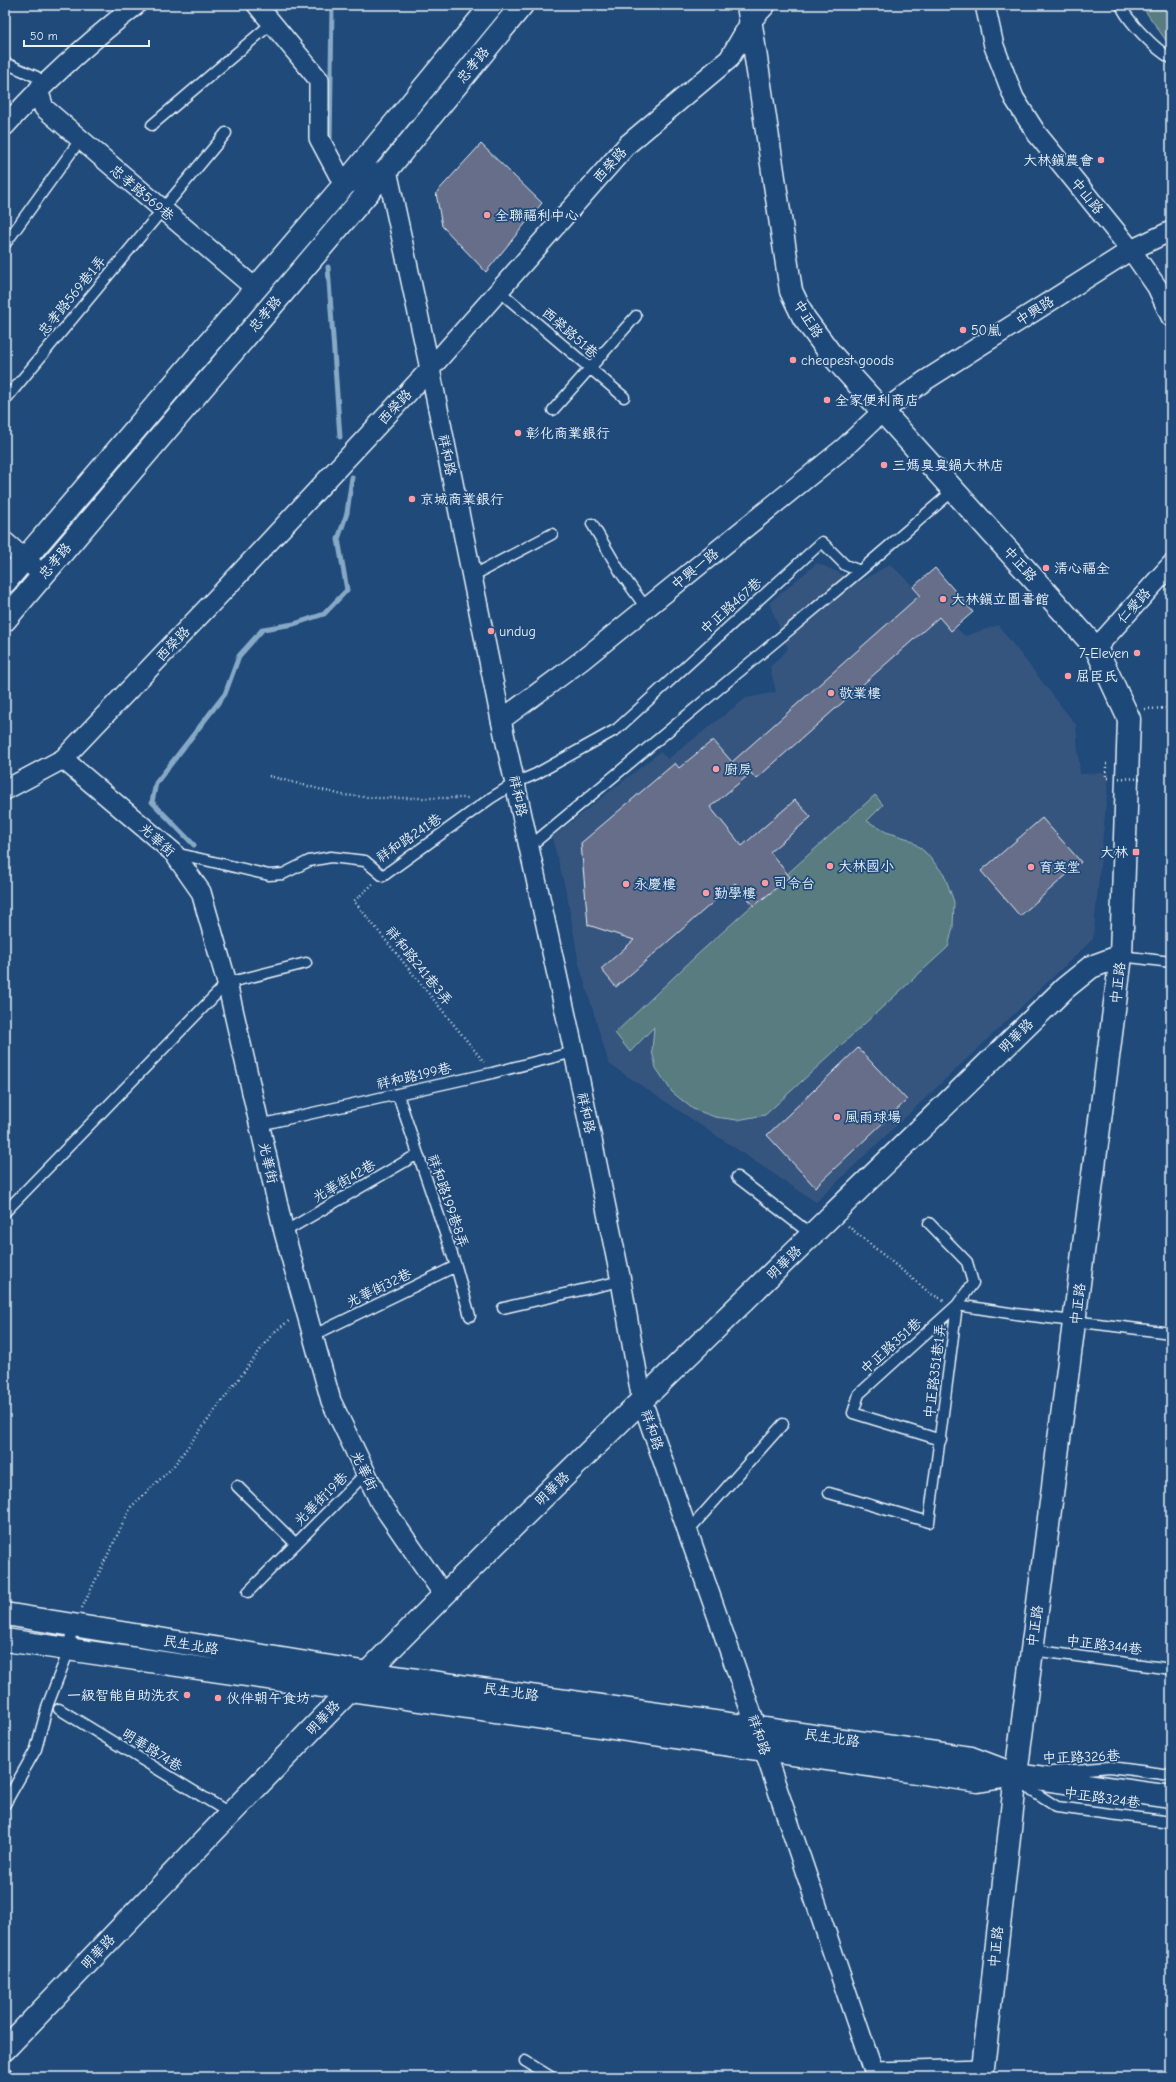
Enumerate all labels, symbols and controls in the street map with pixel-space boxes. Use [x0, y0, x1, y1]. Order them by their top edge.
scale bar [24, 22, 149, 48]
text: 50 m [30, 29, 58, 43]
street label: 忠孝路 [453, 43, 493, 87]
street label: 西榮路 [590, 144, 630, 186]
place label: 大林鎮農會 [1023, 152, 1094, 169]
marker: 大林鎮農會 [1096, 155, 1106, 165]
street label: 忠孝路569巷 [106, 161, 178, 225]
street label: 中山路 [1067, 174, 1107, 218]
place label: 全聯福利中心 [495, 207, 579, 224]
marker: 全聯福利中心 [482, 210, 492, 220]
street label: 忠孝路569巷1弄 [35, 253, 109, 339]
street label: 忠孝路 [245, 292, 285, 336]
street label: 中興路 [1013, 293, 1057, 329]
street label: 中正路 [790, 297, 826, 341]
street label: 西榮路51巷 [538, 304, 602, 363]
place label: 50嵐 [971, 322, 1001, 339]
marker: 50嵐 [958, 325, 968, 335]
place label: cheapest goods [801, 352, 894, 369]
marker: cheapest goods [788, 355, 798, 365]
street label: 西榮路 [374, 386, 416, 428]
place label: 全家便利商店 [835, 392, 919, 409]
marker: 全家便利商店 [822, 395, 832, 405]
place label: 彰化商業銀行 [526, 425, 610, 442]
marker: 彰化商業銀行 [513, 428, 523, 438]
street label: 祥和路 [435, 433, 459, 477]
place label: 三媽臭臭鍋大林店 [892, 457, 1004, 474]
marker: 三媽臭臭鍋大林店 [879, 460, 889, 470]
place label: 京城商業銀行 [420, 491, 504, 508]
marker: 京城商業銀行 [407, 494, 417, 504]
street label: 忠孝路 [35, 539, 75, 583]
street label: 中正路 [1000, 543, 1040, 585]
street label: 中興一路 [668, 545, 722, 593]
place label: 清心福全 [1054, 560, 1110, 577]
marker: 清心福全 [1041, 563, 1051, 573]
street label: 中正路467巷 [697, 573, 766, 638]
street label: 仁愛路 [1114, 585, 1154, 627]
place label: 大林鎮立圖書館 [951, 591, 1049, 608]
marker: 大林鎮立圖書館 [938, 594, 948, 604]
street label: 西榮路 [152, 623, 194, 665]
place label: undug [499, 623, 536, 640]
marker: undug [486, 626, 496, 636]
place label: 7-Eleven [1079, 645, 1129, 662]
marker: 7-Eleven [1132, 648, 1142, 658]
place label: 屈臣氏 [1076, 668, 1118, 685]
marker: 屈臣氏 [1063, 671, 1073, 681]
place label: 敬業樓 [839, 685, 881, 702]
marker: 敬業樓 [826, 688, 836, 698]
place label: 廚房 [724, 761, 752, 778]
marker: 廚房 [711, 764, 721, 774]
street label: 祥和路 [505, 774, 531, 818]
street label: 祥和路241巷 [373, 809, 446, 866]
street label: 光華街 [136, 820, 178, 860]
place label: 大林 [1100, 844, 1129, 861]
marker: 大林 [1131, 847, 1141, 857]
place label: 大林國小 [838, 858, 894, 875]
place label: 育英堂 [1039, 859, 1081, 876]
marker: 大林國小 [825, 861, 835, 871]
marker: 育英堂 [1026, 862, 1036, 872]
place label: 司令台 [773, 875, 815, 892]
place label: 永慶樓 [634, 876, 676, 893]
marker: 司令台 [760, 878, 770, 888]
marker: 永慶樓 [621, 879, 631, 889]
place label: 勤學樓 [714, 885, 756, 902]
marker: 勤學樓 [701, 888, 711, 898]
street label: 祥和路241巷3弄 [382, 923, 456, 1009]
street label: 中正路 [1107, 961, 1129, 1005]
street label: 明華路 [995, 1015, 1037, 1057]
street label: 祥和路199巷 [375, 1059, 454, 1093]
street label: 祥和路 [573, 1091, 599, 1135]
place label: 風雨球場 [845, 1109, 901, 1126]
marker: 風雨球場 [832, 1112, 842, 1122]
street label: 光華街 [255, 1141, 281, 1185]
street label: 祥和路199巷8弄 [424, 1152, 472, 1250]
street label: 光華街42巷 [309, 1156, 379, 1206]
street label: 明華路 [763, 1242, 805, 1284]
street label: 光華街32巷 [344, 1264, 415, 1311]
street label: 中正路 [1067, 1282, 1089, 1326]
street label: 中正路351巷 [857, 1314, 926, 1378]
street label: 中正路351巷1弄 [921, 1322, 949, 1420]
street label: 祥和路 [637, 1407, 667, 1453]
street label: 光華街 [347, 1448, 381, 1494]
street label: 光華街19巷 [291, 1468, 352, 1529]
street label: 明華路 [531, 1468, 573, 1510]
street label: 中正路 [1024, 1604, 1046, 1648]
street label: 民生北路 [162, 1632, 220, 1658]
street label: 中正路344巷 [1065, 1632, 1144, 1658]
street label: 民生北路 [482, 1680, 540, 1704]
place label: 一級智能自助洗衣 [67, 1687, 179, 1704]
marker: 一級智能自助洗衣 [182, 1690, 192, 1700]
place label: 伙伴朝午食坊 [226, 1690, 310, 1707]
marker: 伙伴朝午食坊 [213, 1693, 223, 1703]
street label: 明華路 [302, 1697, 344, 1739]
street label: 祥和路 [744, 1712, 774, 1758]
street label: 明華路74巷 [119, 1725, 186, 1776]
street label: 民生北路 [803, 1726, 861, 1750]
street label: 中正路326巷 [1042, 1747, 1121, 1767]
street label: 中正路324巷 [1063, 1784, 1142, 1812]
street label: 中正路 [985, 1925, 1007, 1969]
street label: 明華路 [77, 1931, 119, 1973]

